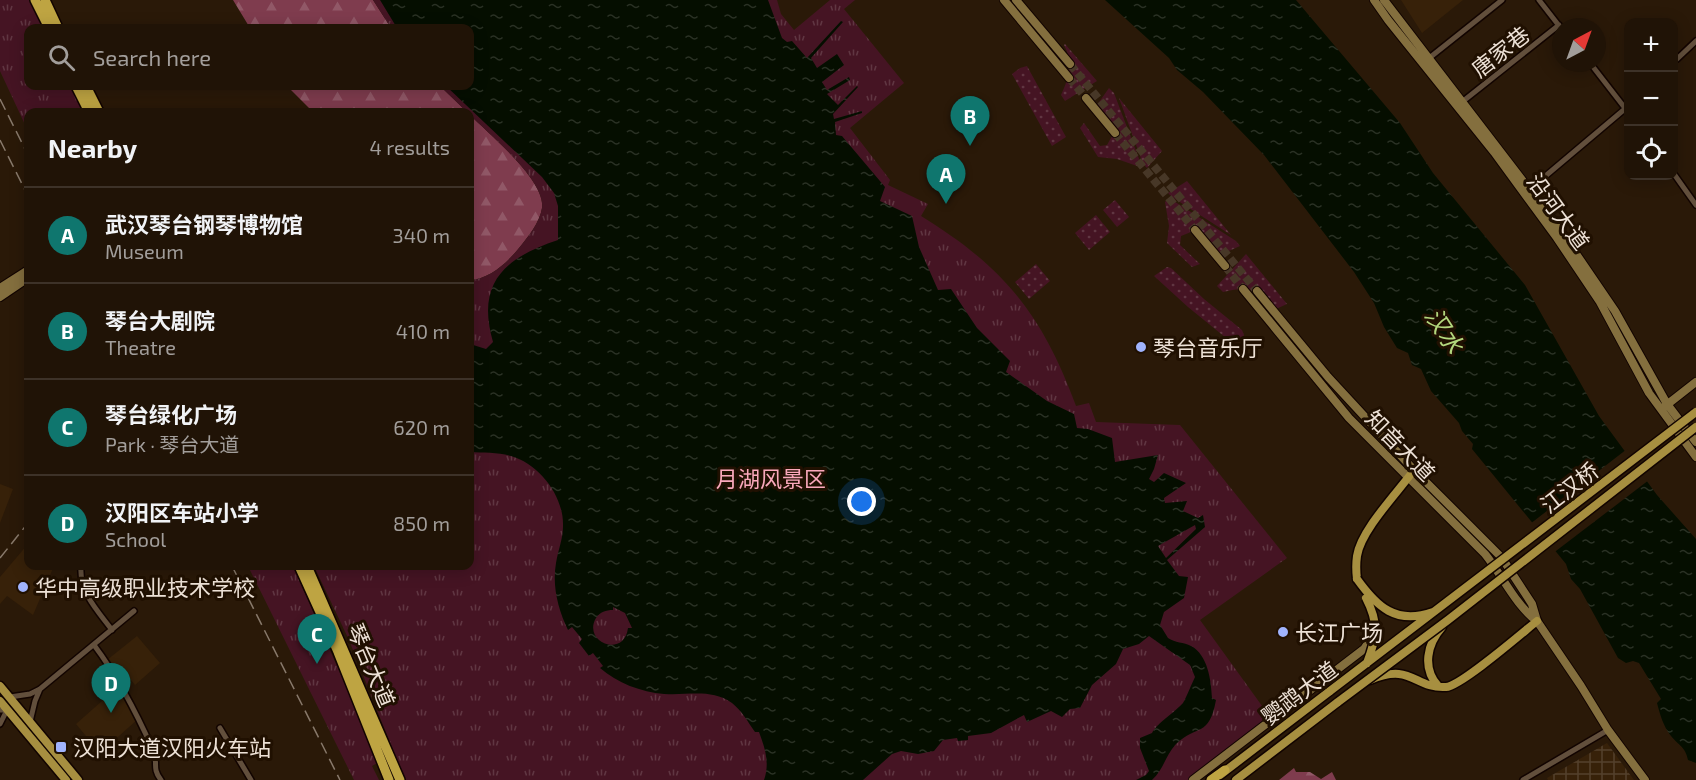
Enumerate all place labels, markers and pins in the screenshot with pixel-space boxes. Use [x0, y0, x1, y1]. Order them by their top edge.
pin: B [950, 96, 990, 146]
pin: A [926, 154, 966, 204]
place label: 琴台音乐厅 [1153, 334, 1263, 360]
marker: 琴台音乐厅 [1134, 340, 1148, 354]
place label: 华中高级职业技术学校 [35, 574, 255, 600]
marker: 华中高级职业技术学校 [16, 580, 30, 594]
pin: C [298, 614, 336, 664]
place label: 长江广场 [1295, 619, 1383, 645]
marker: 长江广场 [1276, 625, 1290, 639]
pin: D [92, 664, 130, 713]
place label: 汉阳大道汉阳火车站 [73, 734, 271, 760]
marker: 汉阳大道汉阳火车站 [54, 740, 68, 754]

